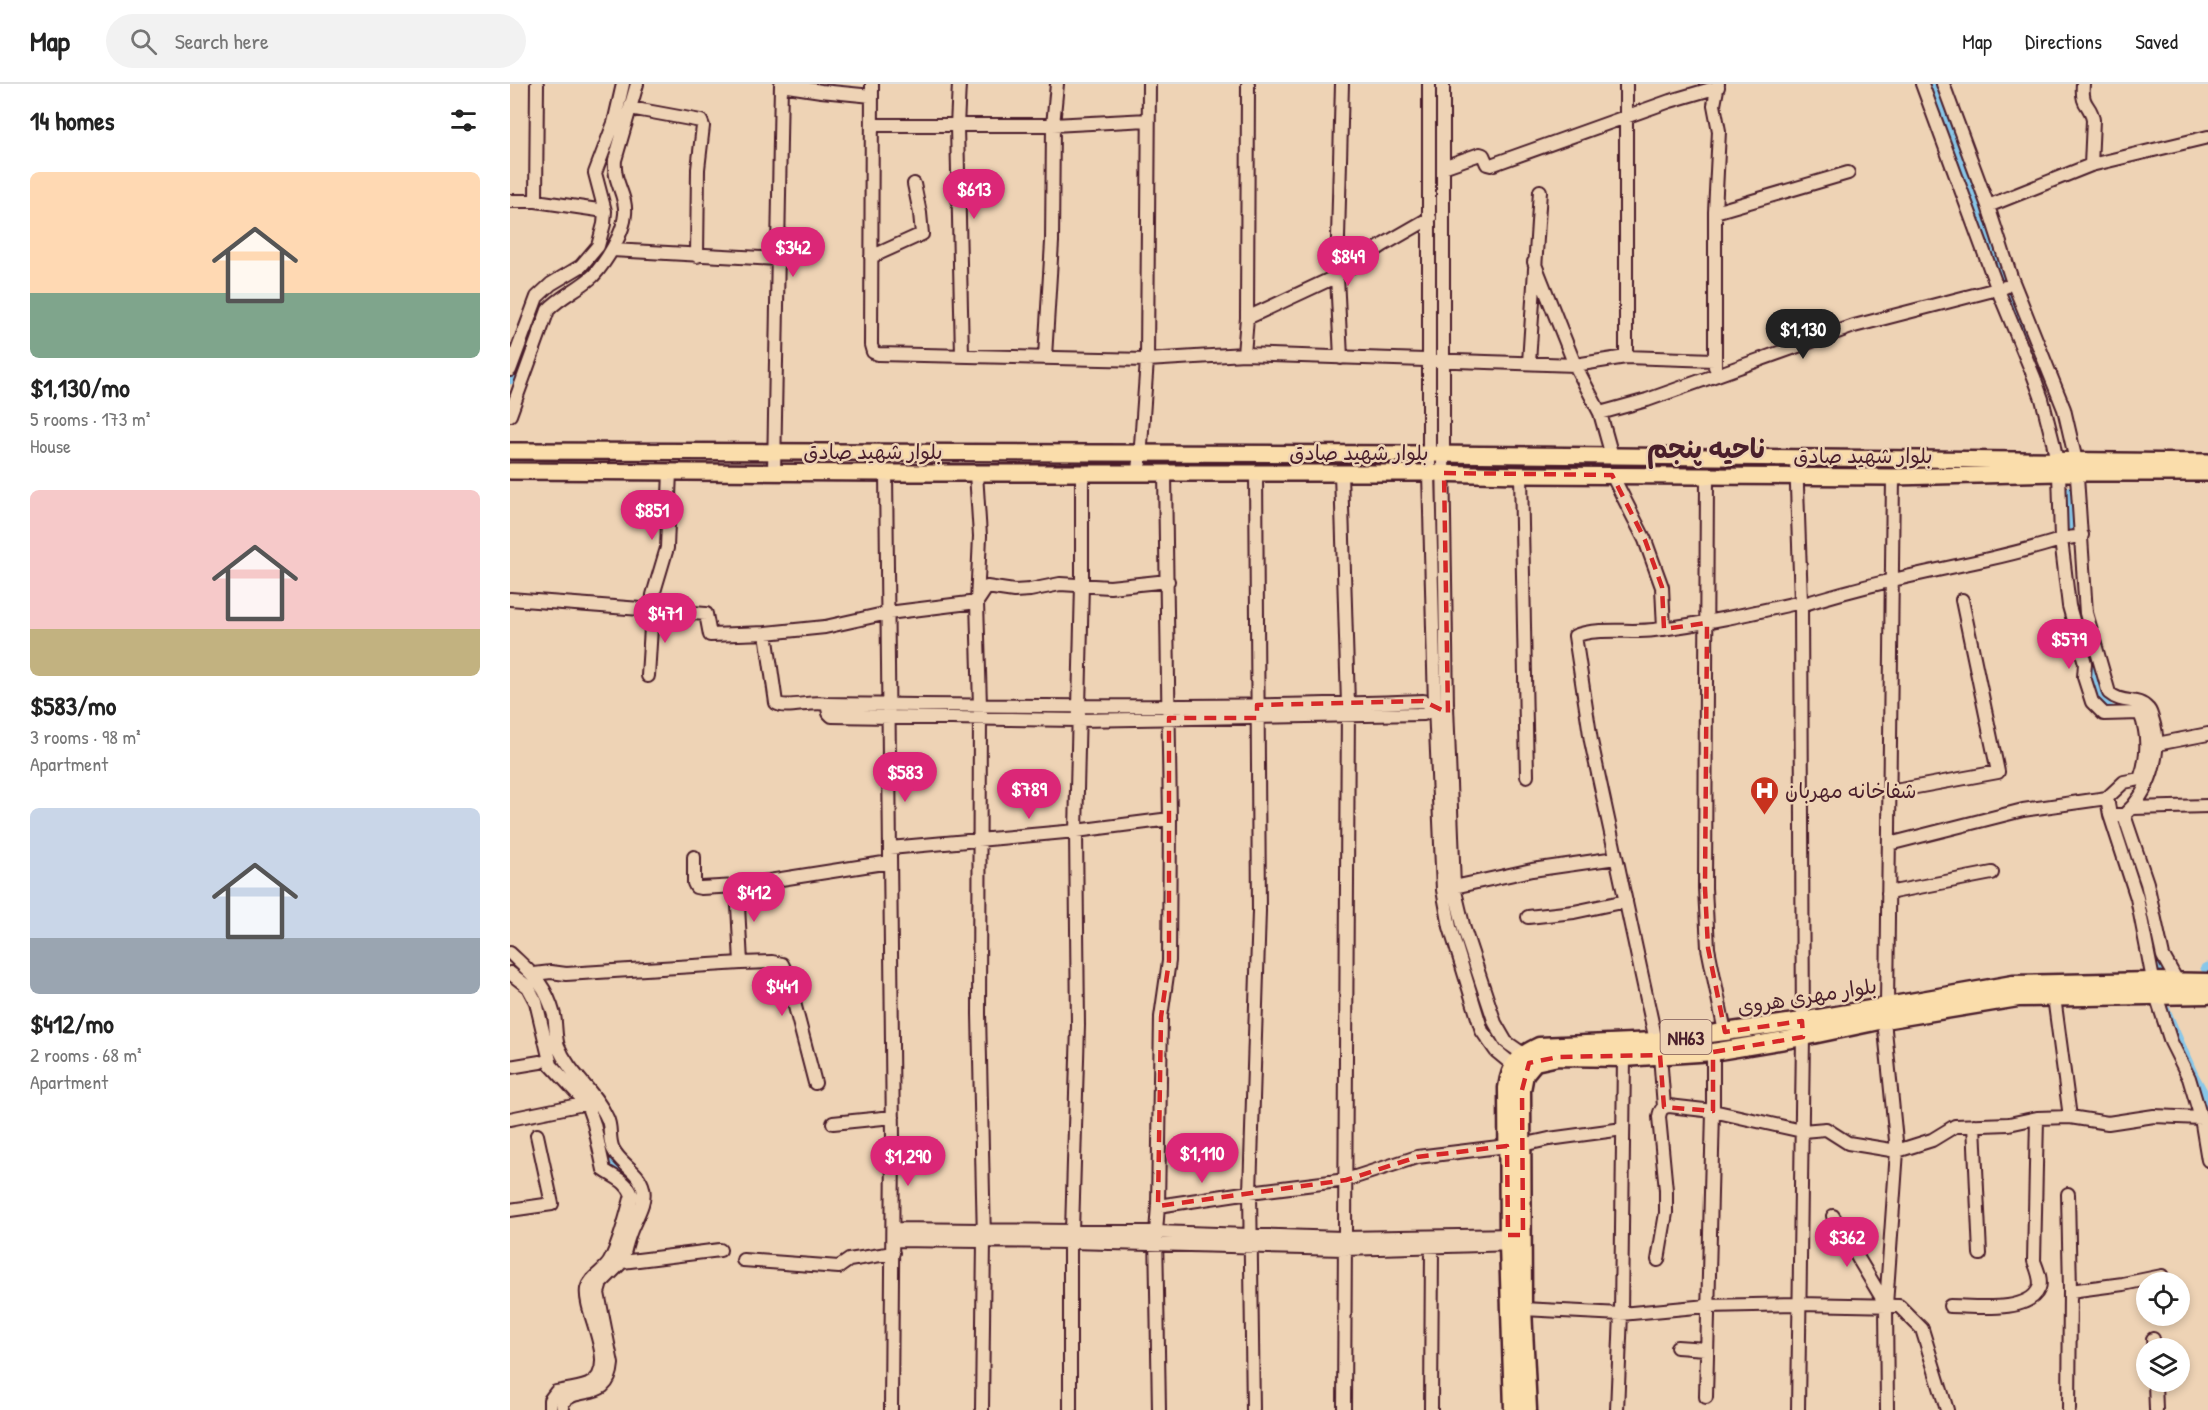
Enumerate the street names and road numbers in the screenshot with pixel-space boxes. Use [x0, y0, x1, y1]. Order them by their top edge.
street label: بلوار شهید صادق [803, 437, 943, 466]
street label: بلوار شهید صادق [1289, 438, 1429, 467]
street label: بلوار شهید صادق [1793, 441, 1933, 470]
street label: بلوار مهری هروی [1735, 971, 1879, 1021]
road number: NH63 [1660, 1020, 1712, 1054]

